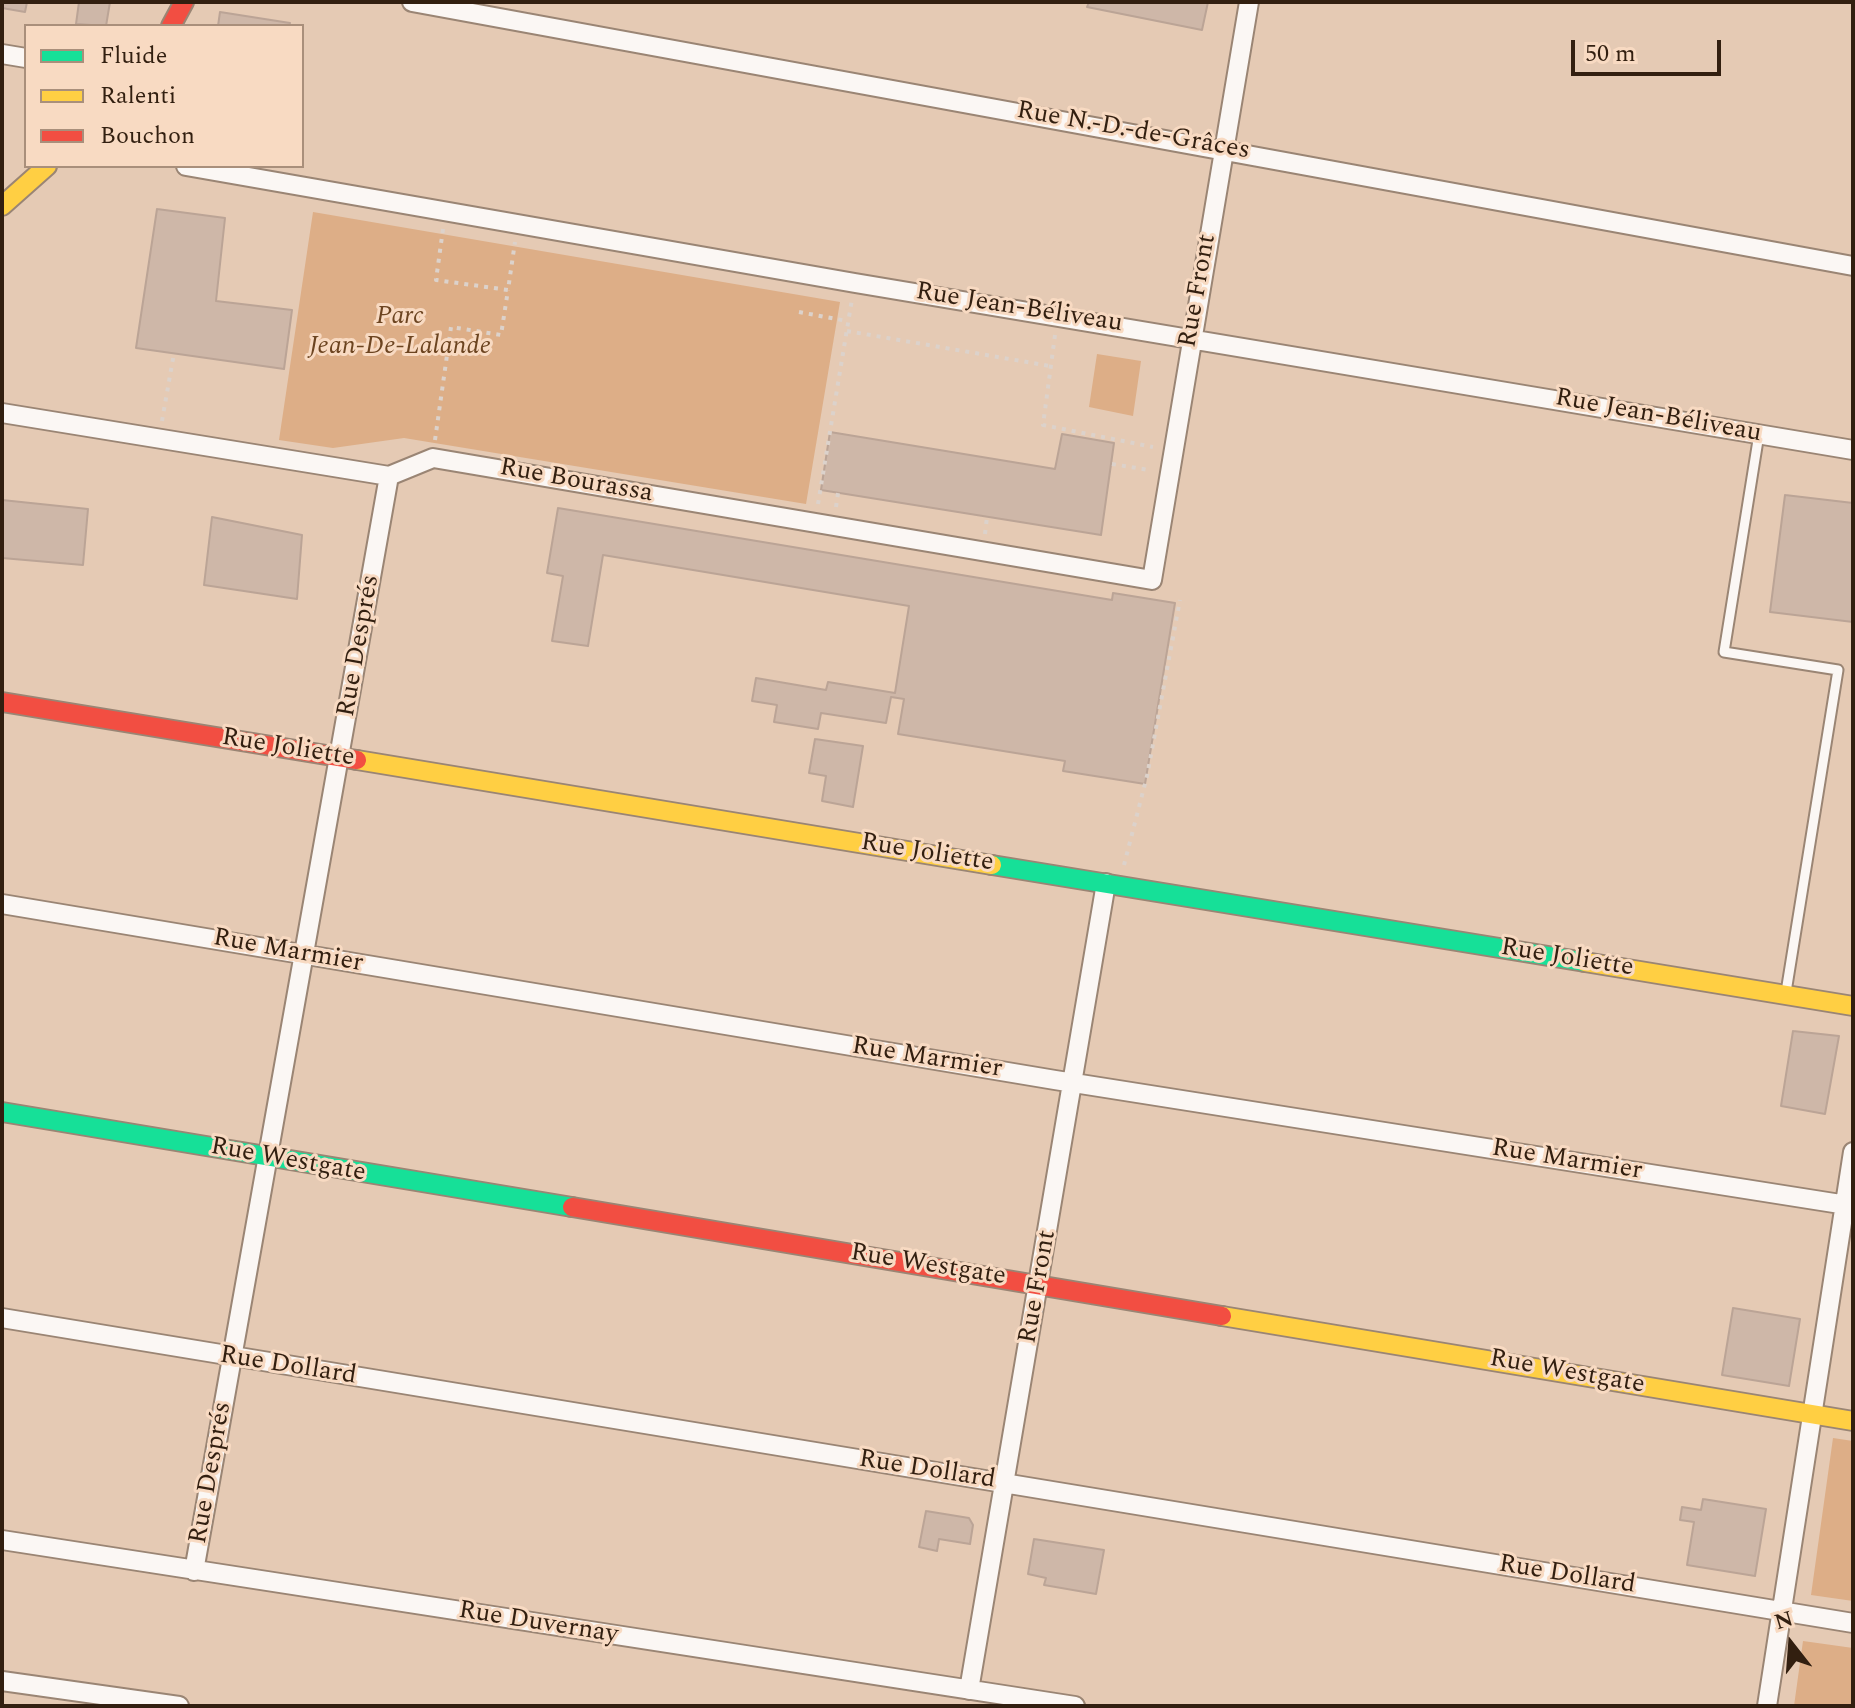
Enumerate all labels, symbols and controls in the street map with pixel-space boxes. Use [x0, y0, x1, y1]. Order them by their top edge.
legend [24, 24, 304, 168]
scale bar [1575, 24, 1725, 74]
text: 50 m [1585, 36, 1636, 72]
text: Fluide [100, 38, 167, 74]
text: Ralenti [100, 78, 176, 114]
street label: Rue N.-D.-de-Grâces [1014, 96, 1252, 168]
text: Bouchon [100, 118, 195, 154]
street label: Rue Front [1174, 232, 1224, 350]
street label: Rue Jean-Béliveau [913, 277, 1125, 341]
park label: Parc Jean-De-Lalande [309, 302, 491, 364]
street label: Rue Jean-Béliveau [1552, 383, 1764, 451]
street label: Rue Bourassa [497, 453, 655, 511]
street label: Rue Després [332, 573, 388, 719]
street label: Rue Joliette [219, 723, 357, 775]
street label: Rue Joliette [858, 828, 996, 880]
street label: Rue Marmier [210, 923, 366, 981]
street label: Rue Joliette [1498, 933, 1636, 985]
street label: Rue Marmier [849, 1032, 1005, 1086]
street label: Rue Westgate [208, 1132, 368, 1190]
street label: Rue Marmier [1489, 1134, 1645, 1188]
street label: Rue Front [1014, 1228, 1064, 1346]
street label: Rue Westgate [848, 1238, 1008, 1294]
street label: Rue Dollard [217, 1341, 359, 1393]
street label: Rue Westgate [1487, 1344, 1647, 1402]
street label: Rue Després [184, 1400, 240, 1546]
street label: Rue Dollard [856, 1445, 998, 1497]
street label: Rue Dollard [1496, 1550, 1638, 1602]
street label: Rue Duvernay [456, 1596, 620, 1652]
text: N [1770, 1602, 1797, 1639]
north arrow [1751, 1604, 1831, 1684]

